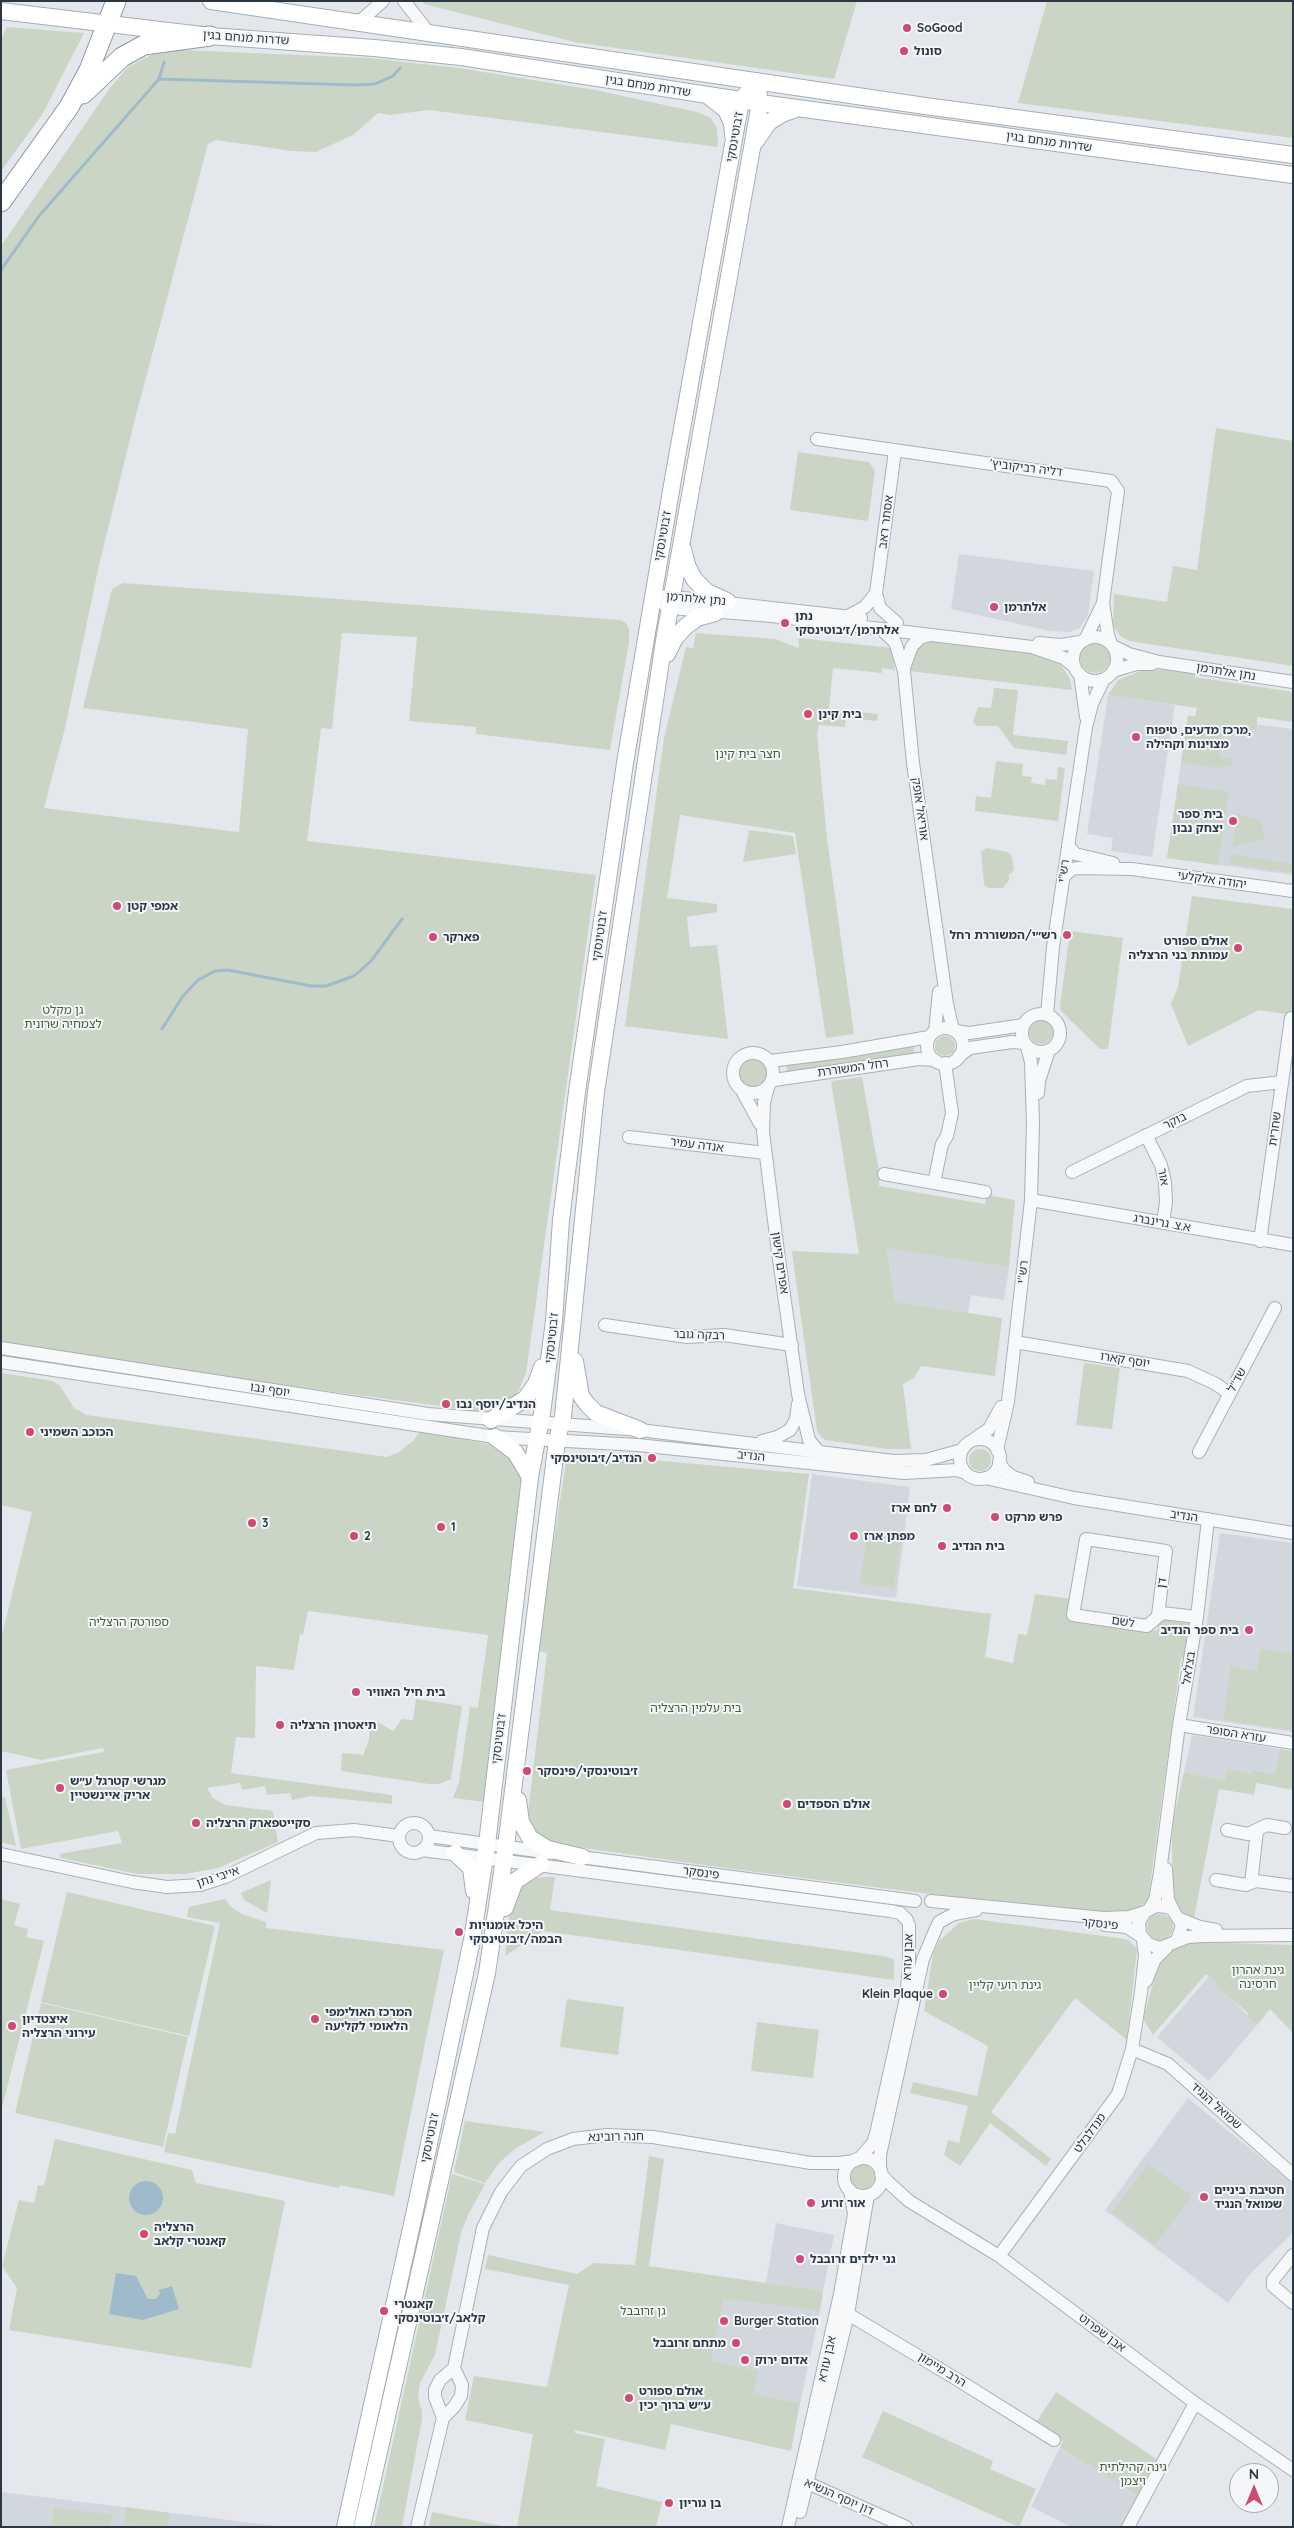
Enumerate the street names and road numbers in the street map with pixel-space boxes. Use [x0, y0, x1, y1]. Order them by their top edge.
street label: שדרות מנחם בגין [202, 28, 290, 48]
street label: שדרות מנחם בגין [604, 72, 692, 100]
street label: ז'בוטינסקי [723, 111, 747, 163]
street label: שדרות מנחם בגין [1005, 129, 1093, 155]
street label: 'דליה רביקוביץ [989, 456, 1063, 480]
street label: אסתר ראב [876, 494, 896, 550]
street label: ז'בוטינסקי [651, 510, 675, 562]
street label: נתן אלתרמן [666, 589, 726, 609]
street label: נתן אלתרמן [1195, 660, 1257, 684]
street label: אוריאל אופק [908, 776, 932, 842]
street label: רש"י [1055, 859, 1073, 883]
street label: יהודה אלקלעי [1176, 868, 1248, 892]
street label: ז'בוטינסקי [589, 910, 611, 962]
street label: רחל המשוררת [816, 1056, 890, 1080]
street label: בוקר [1161, 1109, 1189, 1133]
street label: שחרית [1265, 1111, 1285, 1147]
street label: אנדה עמיר [669, 1135, 725, 1155]
street label: אור [1154, 1167, 1172, 1187]
street label: א.צ. גרינברג [1132, 1211, 1192, 1235]
street label: אפרים קישון [768, 1231, 792, 1295]
street label: רש"י [1015, 1260, 1031, 1284]
street label: ז'בוטינסקי [542, 1312, 562, 1364]
street label: רבקה גובר [673, 1327, 725, 1343]
street label: יוסף קארו [1099, 1349, 1151, 1371]
street label: שד"ל [1225, 1365, 1249, 1395]
street label: יוסף נבו [249, 1380, 291, 1400]
street label: הנדיב [736, 1448, 766, 1464]
street label: הנדיב [1169, 1507, 1199, 1525]
street label: דן [1154, 1577, 1170, 1589]
street label: לשם [1110, 1613, 1136, 1631]
street label: בצלאל [1179, 1650, 1199, 1686]
street label: ז'בוטינסקי [489, 1713, 509, 1765]
street label: עזרא הסופר [1205, 1722, 1267, 1746]
street label: אייבי נתן [195, 1863, 241, 1891]
street label: פינסקר [682, 1864, 720, 1882]
street label: פינסקר [1081, 1915, 1119, 1933]
street label: אבן עזרא [900, 1933, 916, 1981]
street label: שמואל הנגיד [1188, 2079, 1244, 2133]
street label: מנדלבלט [1071, 2110, 1109, 2156]
street label: ז'בוטינסקי [418, 2112, 442, 2164]
street label: חנה רובינא [588, 2129, 644, 2145]
street label: אבן שפרוט [1076, 2311, 1128, 2355]
street label: אבן עזרא [815, 2335, 839, 2383]
street label: הרב מיימון [915, 2350, 969, 2390]
street label: דון יוסף הנשיא [802, 2475, 876, 2519]

